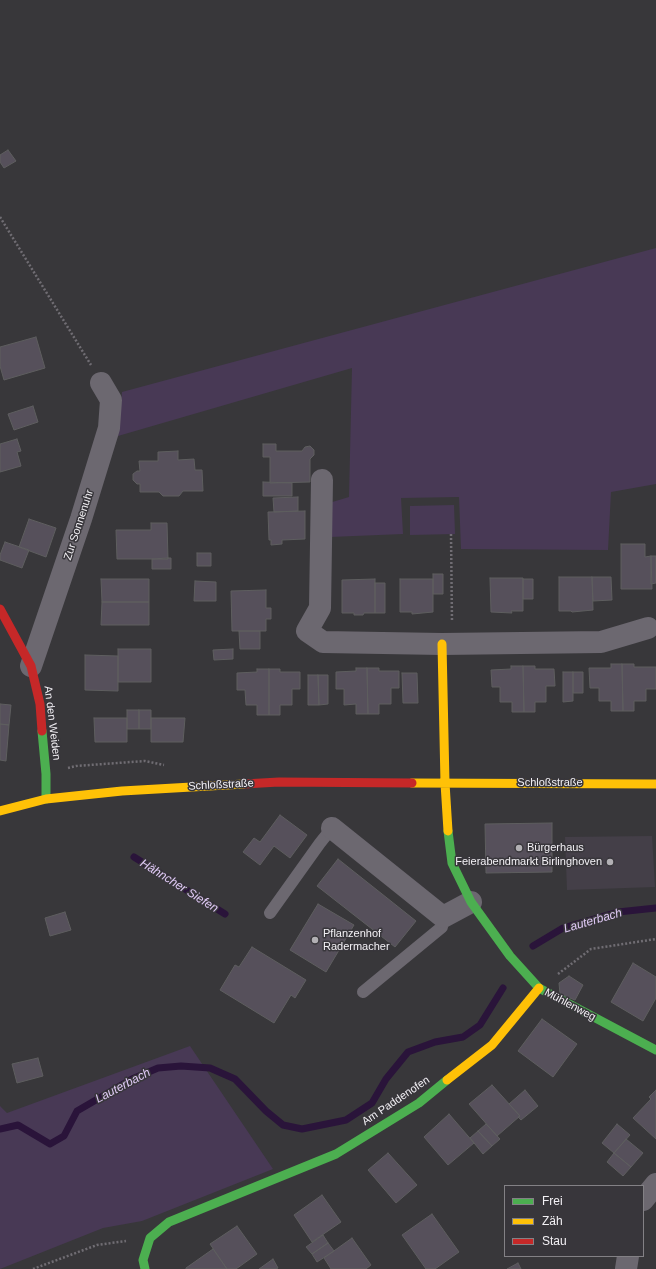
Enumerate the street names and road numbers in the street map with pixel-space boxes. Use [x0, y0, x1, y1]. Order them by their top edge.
street label: Zur Sonnenuhr [61, 488, 97, 562]
street label: An den Weiden [41, 685, 63, 761]
street label: Schloßstraße [517, 776, 583, 790]
street label: Schloßstraße [188, 777, 254, 793]
street label: Mühlenweg [542, 986, 598, 1024]
street label: Am Paddenofen [360, 1073, 432, 1129]

